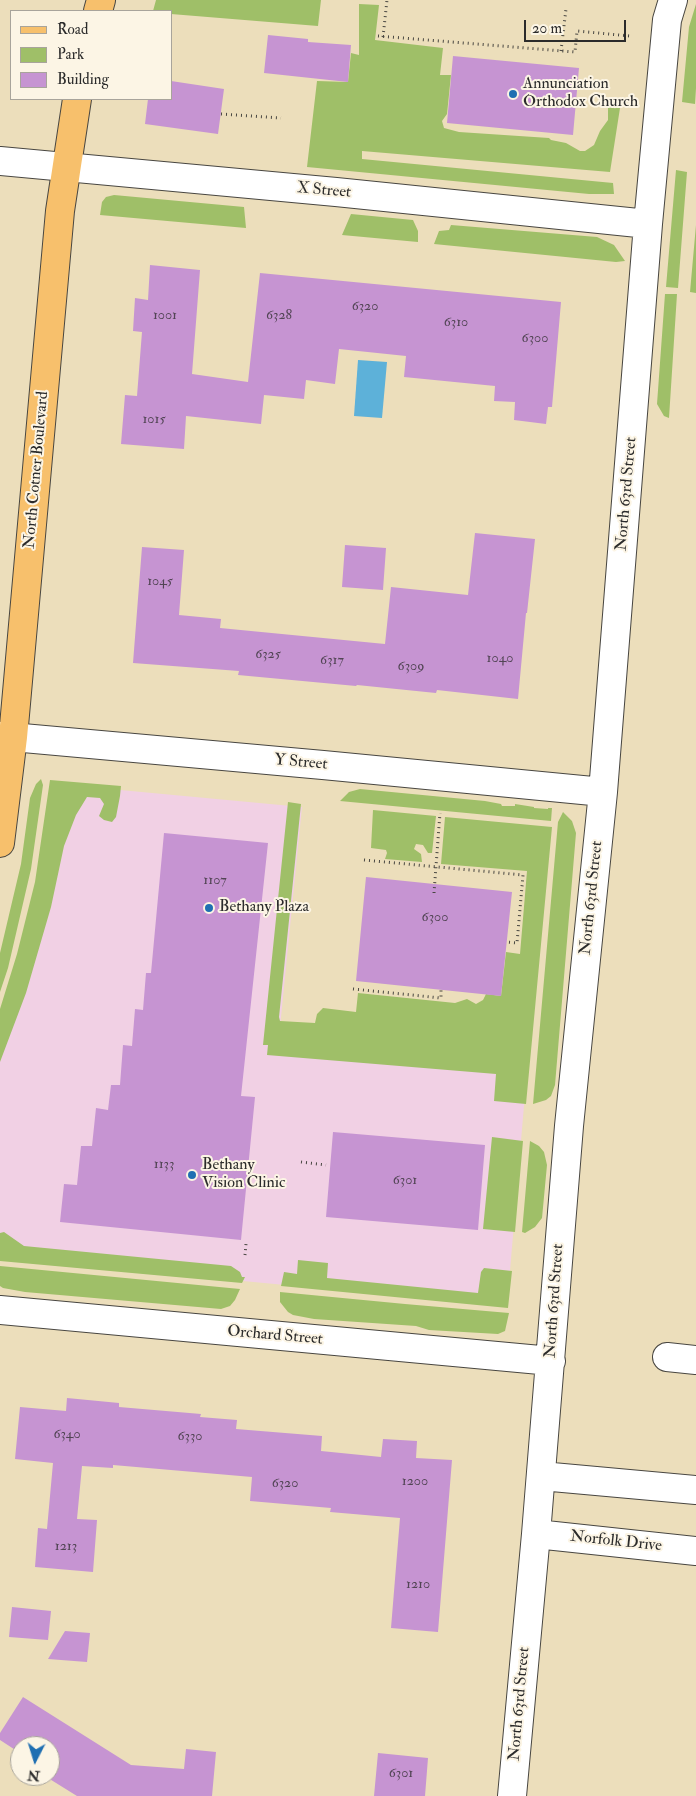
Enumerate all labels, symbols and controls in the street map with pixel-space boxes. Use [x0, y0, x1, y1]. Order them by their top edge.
legend [10, 10, 172, 100]
scale bar [526, 10, 628, 42]
text: 20 m [532, 19, 562, 38]
text: Road [57, 20, 88, 39]
text: Park [57, 45, 84, 64]
text: Building [57, 70, 109, 89]
place label: Annunciation Orthodox Church [523, 75, 638, 113]
marker: Annunciation Orthodox Church [507, 88, 519, 100]
street label: X Street [296, 179, 352, 203]
house number: 6320 [352, 299, 378, 315]
house number: 1001 [153, 308, 177, 324]
house number: 6328 [266, 308, 292, 324]
house number: 6310 [444, 315, 468, 331]
house number: 6300 [522, 331, 548, 347]
street label: North Cotner Boulevard [21, 391, 53, 549]
house number: 1015 [142, 412, 166, 428]
street label: North 63rd Street [612, 436, 642, 552]
house number: 1045 [147, 574, 173, 590]
house number: 6325 [255, 647, 281, 663]
house number: 1040 [487, 651, 513, 667]
house number: 6317 [320, 653, 344, 669]
house number: 6309 [398, 659, 424, 675]
street label: Y Street [274, 751, 328, 775]
street label: North 63rd Street [576, 840, 608, 956]
house number: 1107 [203, 873, 227, 889]
place label: Bethany Plaza [219, 898, 309, 918]
marker: Bethany Plaza [203, 902, 215, 914]
house number: 6300 [422, 910, 448, 926]
place label: Bethany Vision Clinic [202, 1156, 285, 1194]
house number: 1133 [154, 1157, 174, 1173]
marker: Bethany Vision Clinic [186, 1169, 198, 1181]
house number: 6301 [393, 1173, 417, 1189]
street label: North 63rd Street [541, 1243, 569, 1359]
street label: Orchard Street [226, 1322, 324, 1350]
house number: 6340 [53, 1427, 81, 1443]
house number: 6330 [178, 1429, 202, 1445]
house number: 1200 [402, 1474, 428, 1490]
house number: 6320 [272, 1476, 298, 1492]
street label: Norfolk Drive [569, 1528, 663, 1556]
house number: 1213 [55, 1539, 77, 1555]
house number: 1210 [406, 1577, 430, 1593]
street label: North 63rd Street [505, 1646, 535, 1762]
north arrow [10, 1736, 60, 1786]
text: N [27, 1766, 41, 1784]
house number: 6301 [389, 1766, 413, 1782]

